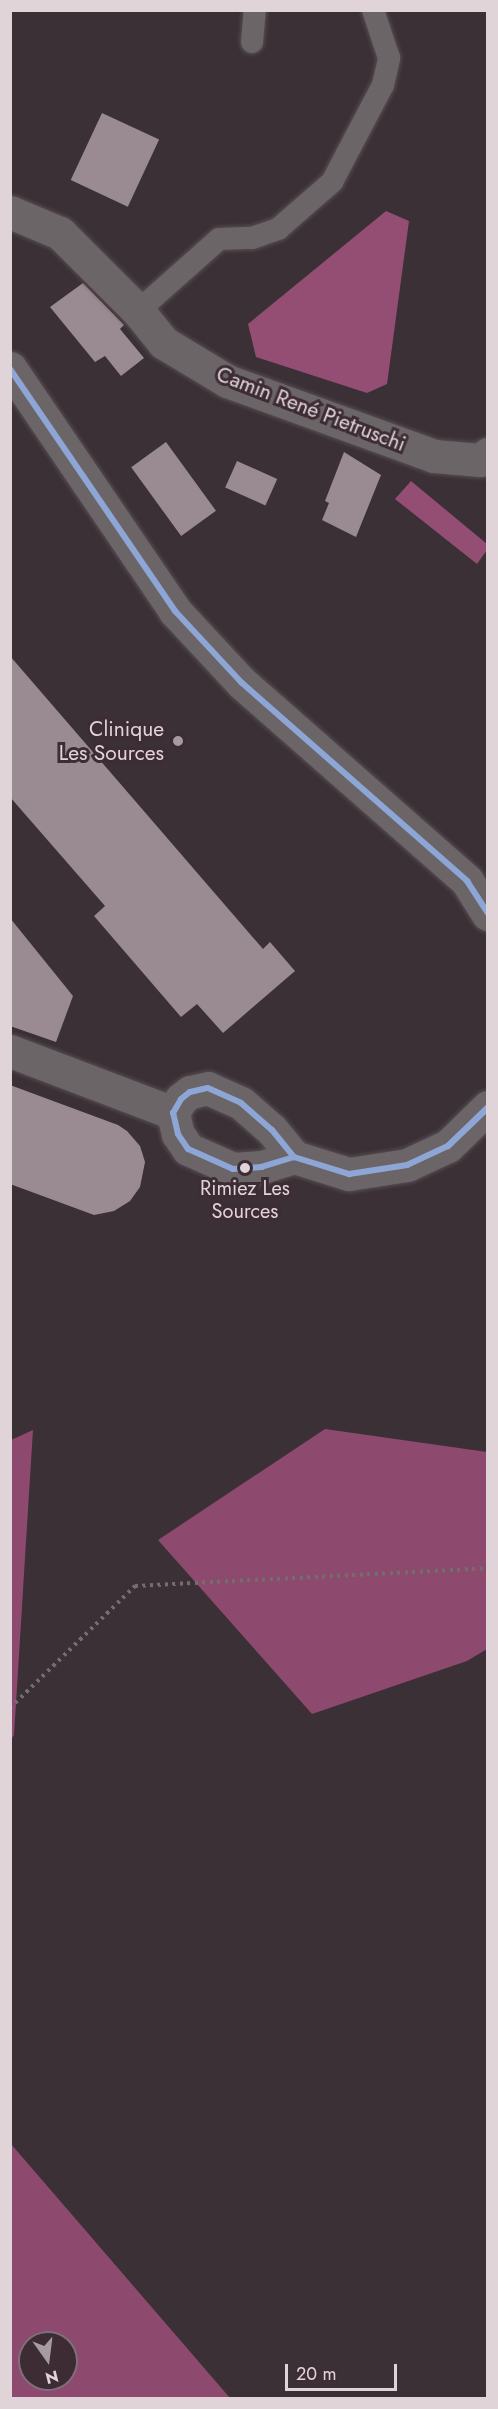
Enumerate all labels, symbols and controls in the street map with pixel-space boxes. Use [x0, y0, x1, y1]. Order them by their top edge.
street label: Camin René Pietruschi [213, 361, 409, 457]
place label: Clinique Les Sources [59, 716, 164, 766]
marker: Clinique Les Sources [169, 732, 187, 750]
marker: Rimiez Les Sources [239, 1162, 251, 1174]
place label: Rimiez Les Sources [200, 1177, 290, 1224]
north arrow [18, 2331, 78, 2391]
scale bar [288, 2352, 400, 2390]
text: 20 m [296, 2361, 336, 2387]
text: N [43, 2364, 61, 2390]

